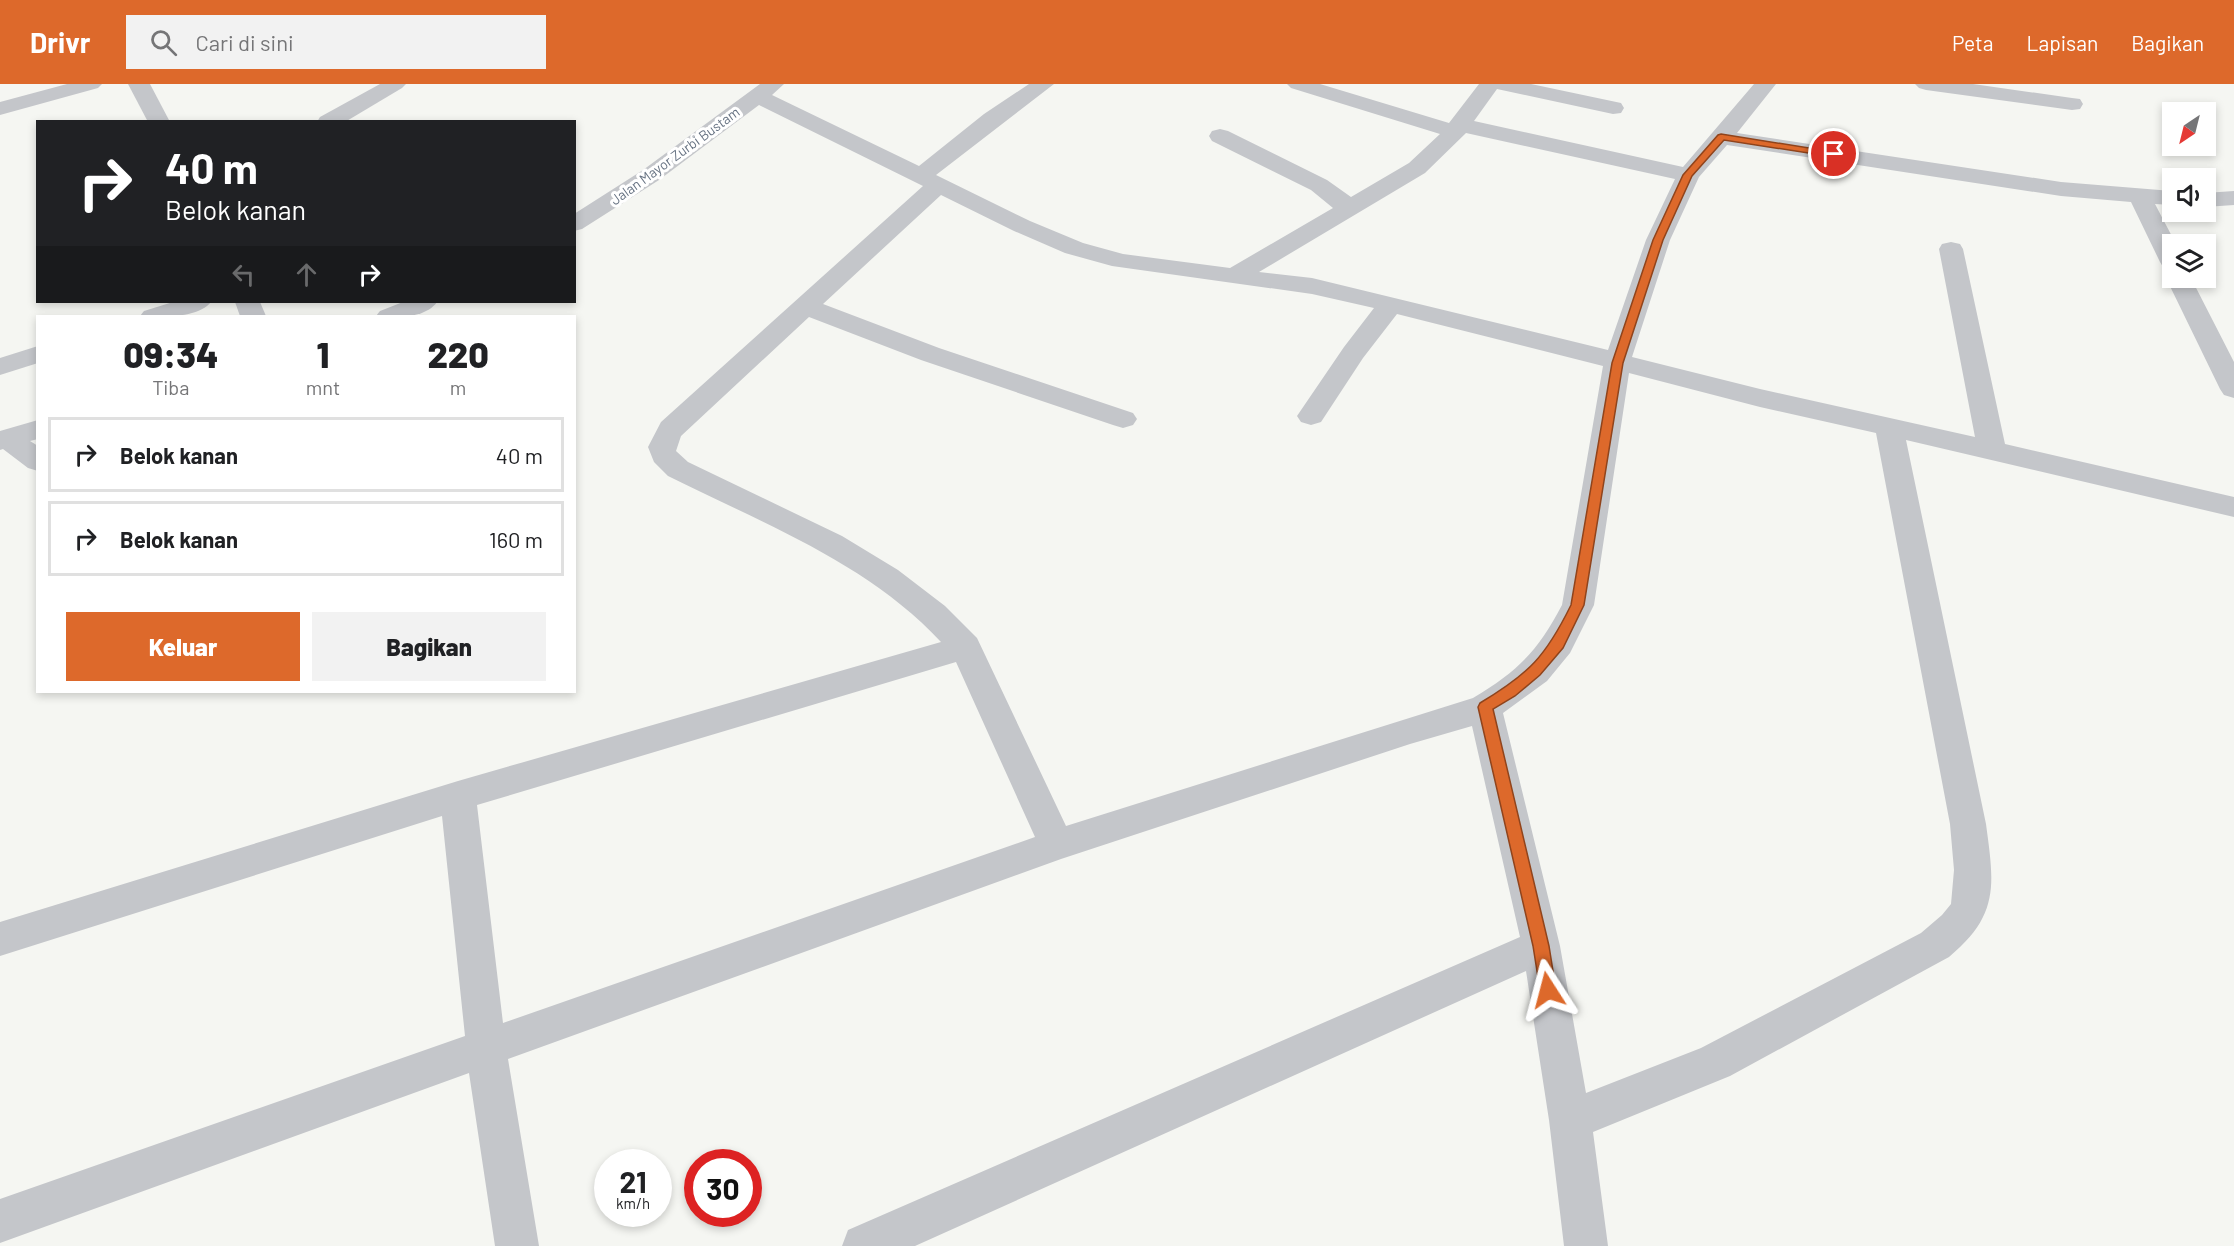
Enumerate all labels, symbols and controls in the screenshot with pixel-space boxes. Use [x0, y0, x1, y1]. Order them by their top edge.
search box [126, 15, 546, 69]
text: Drivr [30, 25, 90, 59]
icon: search [147, 26, 180, 59]
text: Cari di sini [195, 29, 294, 55]
text: Peta [1952, 30, 1993, 55]
text: Lapisan [2026, 30, 2098, 55]
text: Bagikan [2131, 30, 2204, 55]
north arrow [2162, 102, 2216, 156]
map controls [2162, 102, 2216, 288]
street label: Jalan Mayor Zurbi Bustam [607, 103, 743, 208]
pin [1808, 128, 1859, 179]
icon: arrive [1817, 137, 1850, 170]
text: 40 m [165, 142, 258, 192]
icon: right [66, 144, 144, 222]
button: sound [2162, 168, 2216, 222]
text: Belok kanan [165, 193, 306, 225]
button: layers [2162, 234, 2216, 288]
icon: left [227, 258, 260, 291]
icon: ahead [290, 258, 323, 291]
icon: right [353, 258, 386, 291]
text: 09:34 [123, 332, 219, 375]
text: 1 [317, 332, 329, 375]
text: 220 [427, 332, 489, 375]
text: Tiba [152, 375, 190, 399]
text: mnt [306, 375, 340, 399]
text: m [450, 375, 466, 399]
icon: right [69, 438, 102, 471]
text: Belok kanan [120, 442, 238, 468]
text: 40 m [496, 442, 543, 468]
icon: right [69, 522, 102, 555]
text: Belok kanan [120, 526, 238, 552]
text: 160 m [489, 526, 543, 552]
button: Keluar [66, 612, 300, 681]
button: Bagikan [312, 612, 546, 681]
position arrow [1516, 958, 1580, 1022]
speed limit sign: 30 [684, 1149, 762, 1227]
text: 21 [619, 1163, 647, 1199]
text: km/h [616, 1194, 650, 1212]

